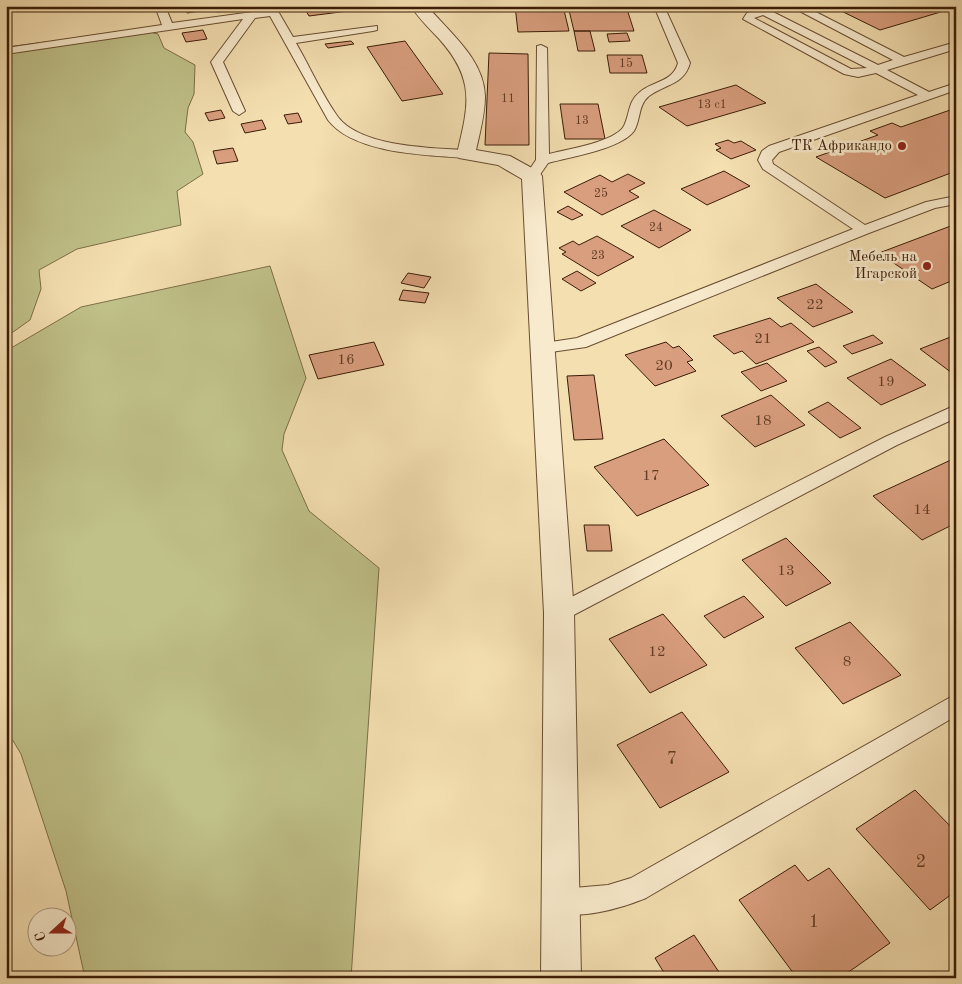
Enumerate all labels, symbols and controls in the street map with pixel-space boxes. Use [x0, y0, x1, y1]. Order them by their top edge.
house number: 15 [619, 57, 633, 70]
house number: 11 [501, 93, 515, 105]
house number: 13 с1 [697, 99, 727, 111]
house number: 13 [575, 115, 589, 127]
place label: ТК Африкандо [791, 139, 892, 154]
marker: ТК Африкандо [896, 140, 908, 152]
house number: 25 [594, 187, 608, 200]
house number: 24 [649, 222, 663, 234]
house number: 23 [591, 250, 605, 262]
place label: Мебель на Игарской [849, 250, 918, 282]
marker: Мебель на Игарской [921, 260, 933, 272]
house number: 22 [806, 298, 824, 313]
house number: 21 [754, 332, 772, 347]
house number: 16 [337, 353, 355, 368]
house number: 20 [655, 359, 673, 374]
house number: 19 [877, 375, 895, 390]
house number: 18 [754, 414, 772, 429]
house number: 17 [642, 469, 660, 484]
house number: 14 [913, 503, 931, 518]
house number: 13 [777, 564, 795, 579]
house number: 12 [648, 645, 666, 660]
house number: 8 [843, 655, 851, 670]
house number: 7 [667, 750, 677, 768]
house number: 2 [916, 853, 926, 871]
north arrow [28, 906, 78, 956]
house number: 1 [809, 913, 819, 931]
text: С [33, 929, 49, 943]

